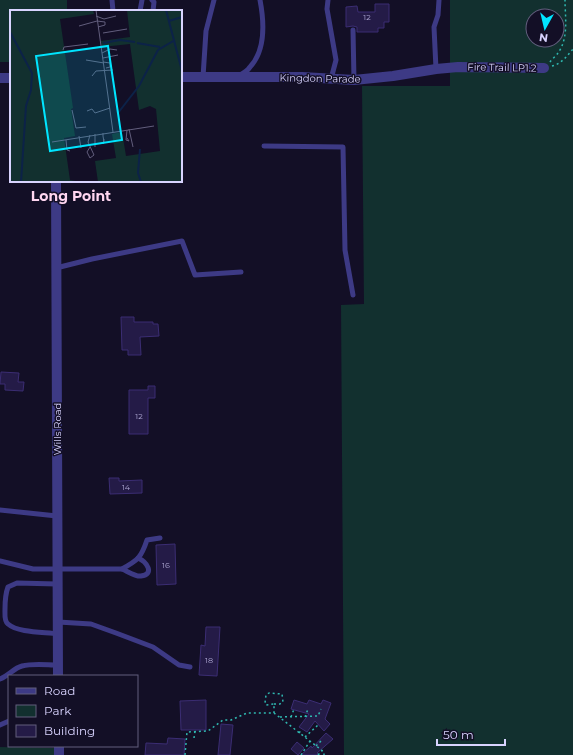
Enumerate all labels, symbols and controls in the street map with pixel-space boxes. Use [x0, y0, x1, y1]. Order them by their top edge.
north arrow [525, 8, 565, 48]
inset map [10, 10, 182, 182]
house number: 12 [363, 12, 371, 22]
text: N [538, 30, 549, 45]
street label: Fire Trail LP1.2 [467, 60, 537, 75]
street label: Kingdon Parade [279, 71, 361, 86]
district label: Long Point [31, 187, 111, 205]
street label: Wills Road [51, 403, 64, 455]
house number: 12 [135, 411, 143, 421]
house number: 14 [122, 482, 131, 492]
house number: 16 [162, 560, 170, 570]
house number: 18 [205, 655, 213, 665]
legend [8, 675, 138, 747]
text: Road [44, 683, 75, 698]
text: Park [44, 703, 72, 718]
scale bar [437, 721, 505, 747]
text: Building [44, 723, 95, 738]
text: 50 m [443, 727, 474, 742]

